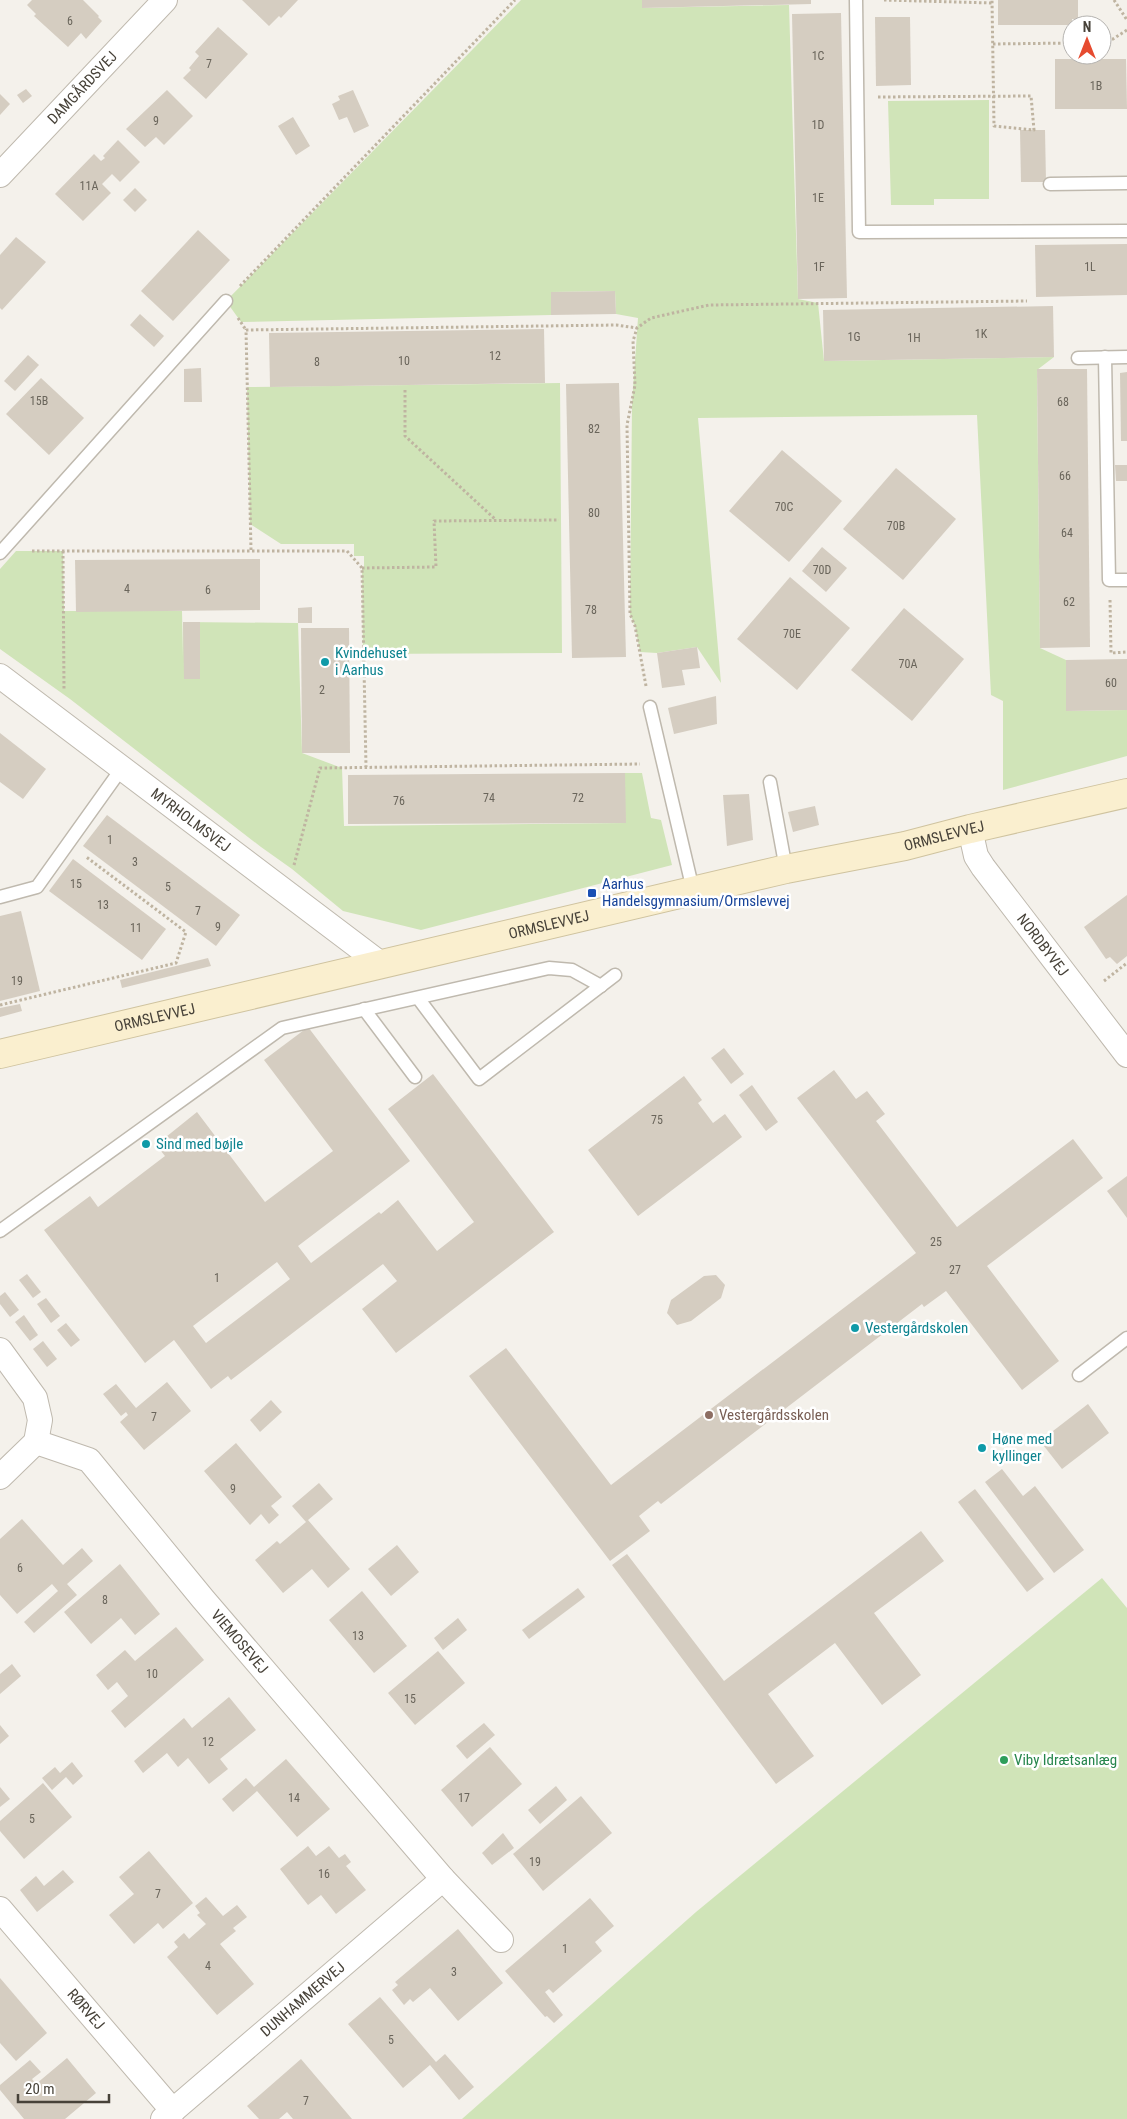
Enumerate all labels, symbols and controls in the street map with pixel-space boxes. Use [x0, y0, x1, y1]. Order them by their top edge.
house number: 6 [67, 14, 73, 28]
north arrow [1062, 15, 1112, 65]
text: N [1083, 19, 1091, 35]
street label: DAMGÅRDSVEJ [44, 48, 121, 128]
house number: 1C [812, 49, 825, 63]
house number: 7 [206, 57, 212, 71]
house number: 1B [1090, 79, 1102, 93]
house number: 9 [153, 114, 159, 128]
house number: 1D [812, 118, 825, 132]
house number: 11A [80, 179, 98, 193]
house number: 1E [812, 191, 824, 205]
house number: 1F [813, 260, 825, 274]
house number: 1L [1084, 260, 1096, 274]
house number: 1K [975, 327, 988, 341]
house number: 1G [847, 330, 861, 344]
house number: 1H [907, 331, 921, 345]
house number: 12 [489, 349, 501, 363]
house number: 10 [398, 354, 410, 368]
house number: 8 [314, 355, 320, 369]
house number: 15B [30, 394, 48, 408]
house number: 68 [1057, 395, 1069, 409]
house number: 82 [588, 422, 600, 436]
house number: 66 [1059, 469, 1071, 483]
house number: 70C [775, 500, 794, 514]
house number: 80 [588, 506, 600, 520]
house number: 70B [887, 519, 905, 533]
house number: 64 [1061, 526, 1073, 540]
house number: 70D [813, 563, 831, 577]
house number: 4 [124, 582, 130, 596]
house number: 6 [205, 583, 211, 597]
house number: 62 [1063, 595, 1075, 609]
house number: 78 [585, 603, 597, 617]
house number: 70E [783, 627, 801, 641]
place label: Kvindehuset i Aarhus [335, 644, 407, 679]
marker: Kvindehuset i Aarhus [319, 656, 331, 668]
house number: 70A [899, 657, 917, 671]
house number: 60 [1105, 676, 1117, 690]
house number: 2 [319, 683, 325, 697]
street label: MYRHOLMSVEJ [147, 784, 234, 856]
house number: 74 [483, 791, 495, 805]
house number: 72 [572, 791, 584, 805]
house number: 76 [393, 794, 405, 808]
street label: ORMSLEVVEJ [902, 817, 986, 855]
house number: 1 [107, 833, 113, 847]
house number: 3 [132, 855, 138, 869]
place label: Aarhus Handelsgymnasium/Ormslevvej [602, 875, 790, 910]
house number: 15 [70, 877, 82, 891]
house number: 5 [165, 880, 171, 894]
marker: Aarhus Handelsgymnasium/Ormslevvej [586, 887, 598, 899]
house number: 13 [97, 898, 109, 912]
house number: 7 [195, 904, 201, 918]
street label: ORMSLEVVEJ [507, 907, 591, 943]
street label: NORDBYVEJ [1013, 910, 1072, 980]
house number: 9 [215, 920, 221, 934]
house number: 11 [130, 921, 142, 935]
house number: 19 [11, 974, 23, 988]
street label: ORMSLEVVEJ [113, 999, 197, 1036]
house number: 75 [651, 1113, 663, 1127]
place label: Sind med bøjle [156, 1135, 243, 1153]
marker: Sind med bøjle [140, 1138, 152, 1150]
house number: 25 [930, 1235, 942, 1249]
house number: 27 [949, 1263, 961, 1277]
house number: 1 [214, 1271, 220, 1285]
place label: Vestergårdskolen [865, 1319, 968, 1337]
marker: Vestergårdskolen [849, 1322, 861, 1334]
place label: Vestergårdsskolen [719, 1406, 829, 1424]
marker: Vestergårdsskolen [703, 1409, 715, 1421]
house number: 7 [151, 1410, 157, 1424]
place label: Høne med kyllinger [992, 1430, 1052, 1465]
marker: Høne med kyllinger [976, 1442, 988, 1454]
house number: 9 [230, 1482, 236, 1496]
house number: 6 [17, 1561, 23, 1575]
house number: 8 [102, 1593, 108, 1607]
street label: VIEMOSEVEJ [207, 1606, 272, 1677]
house number: 13 [352, 1629, 364, 1643]
house number: 10 [146, 1667, 158, 1681]
house number: 15 [404, 1692, 416, 1706]
house number: 12 [202, 1735, 214, 1749]
place label: Viby Idrætsanlæg [1014, 1751, 1117, 1769]
marker: Viby Idrætsanlæg [998, 1754, 1010, 1766]
house number: 14 [288, 1791, 300, 1805]
house number: 17 [458, 1791, 470, 1805]
house number: 5 [29, 1812, 35, 1826]
house number: 19 [529, 1855, 541, 1869]
house number: 16 [318, 1867, 330, 1881]
house number: 7 [155, 1887, 161, 1901]
house number: 1 [562, 1942, 568, 1956]
street label: DUNHAMMERVEJ [257, 1958, 349, 2040]
house number: 4 [205, 1959, 211, 1973]
house number: 3 [451, 1965, 457, 1979]
street label: RØRVEJ [63, 1985, 108, 2033]
house number: 5 [388, 2033, 394, 2047]
scale bar [18, 2072, 109, 2104]
text: 20 m [25, 2080, 55, 2098]
house number: 7 [303, 2094, 309, 2108]

